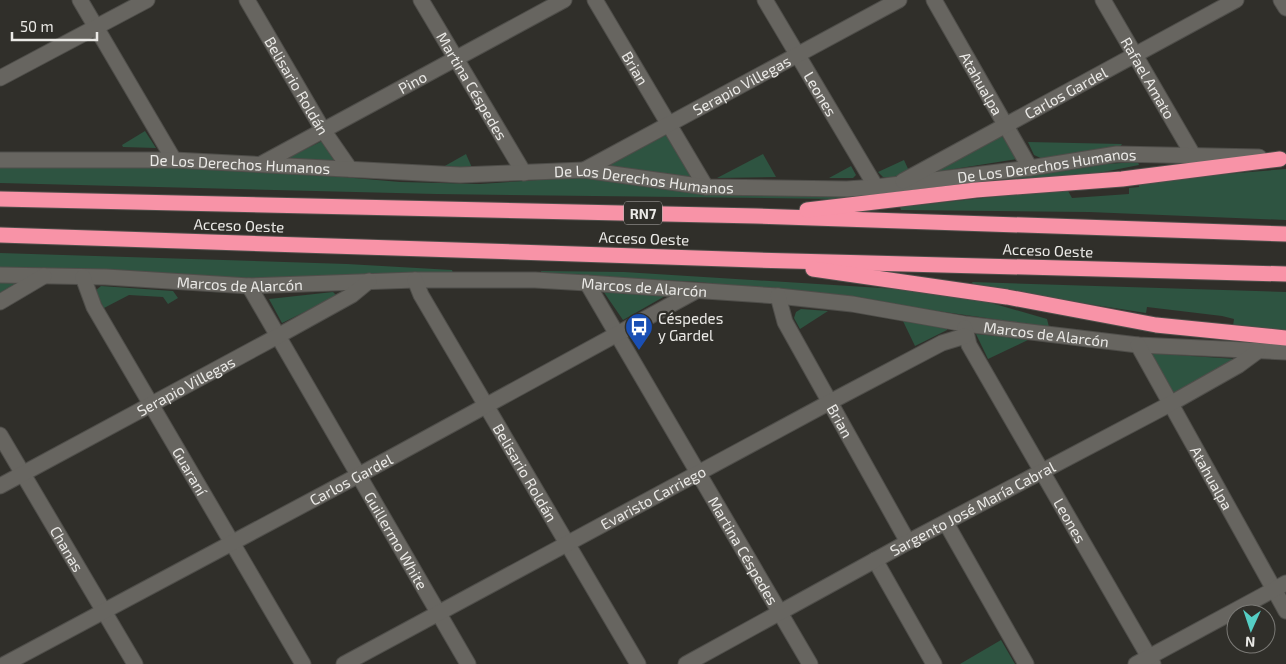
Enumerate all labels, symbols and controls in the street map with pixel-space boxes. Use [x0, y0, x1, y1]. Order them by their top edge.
scale bar [12, 10, 98, 42]
text: 50 m [20, 17, 54, 35]
street label: Martina Céspedes [433, 29, 511, 143]
street label: Belisario Roldán [261, 33, 333, 138]
street label: Rafael Amato [1117, 34, 1179, 122]
street label: Brian [618, 48, 652, 88]
street label: Atahualpa [956, 48, 1007, 118]
street label: Serapio Villegas [689, 51, 794, 119]
street label: Carlos Gardel [1021, 63, 1111, 122]
street label: Pino [395, 67, 430, 97]
street label: Leones [800, 68, 841, 119]
street label: De Los Derechos Humanos [956, 145, 1137, 186]
street label: De Los Derechos Humanos [150, 151, 331, 177]
street label: De Los Derechos Humanos [554, 161, 734, 196]
road number: RN7 [624, 202, 662, 224]
street label: Acceso Oeste [193, 214, 285, 236]
street label: Acceso Oeste [598, 227, 690, 249]
street label: Acceso Oeste [1002, 239, 1094, 261]
street label: Marcos de Alarcón [176, 272, 303, 295]
street label: Marcos de Alarcón [581, 274, 708, 300]
place label: Céspedes y Gardel [658, 309, 723, 344]
bus stop icon: Céspedes y Gardel [624, 312, 654, 351]
street label: Marcos de Alarcón [983, 317, 1110, 350]
street label: Serapio Villegas [134, 352, 238, 420]
street label: Brian [824, 401, 857, 441]
street label: Belisario Roldán [489, 420, 561, 525]
street label: Atahualpa [1187, 443, 1237, 513]
street label: Guaraní [169, 444, 212, 499]
street label: Carlos Gardel [306, 449, 396, 509]
street label: Sargento José María Cabral [886, 457, 1059, 559]
street label: Evaristo Carriego [597, 462, 709, 533]
street label: Guillermo White [361, 488, 432, 593]
street label: Martina Céspedes [705, 493, 782, 608]
street label: Leones [1050, 495, 1090, 546]
street label: Chanas [47, 523, 88, 575]
north arrow [1226, 604, 1276, 654]
text: N [1245, 634, 1256, 651]

